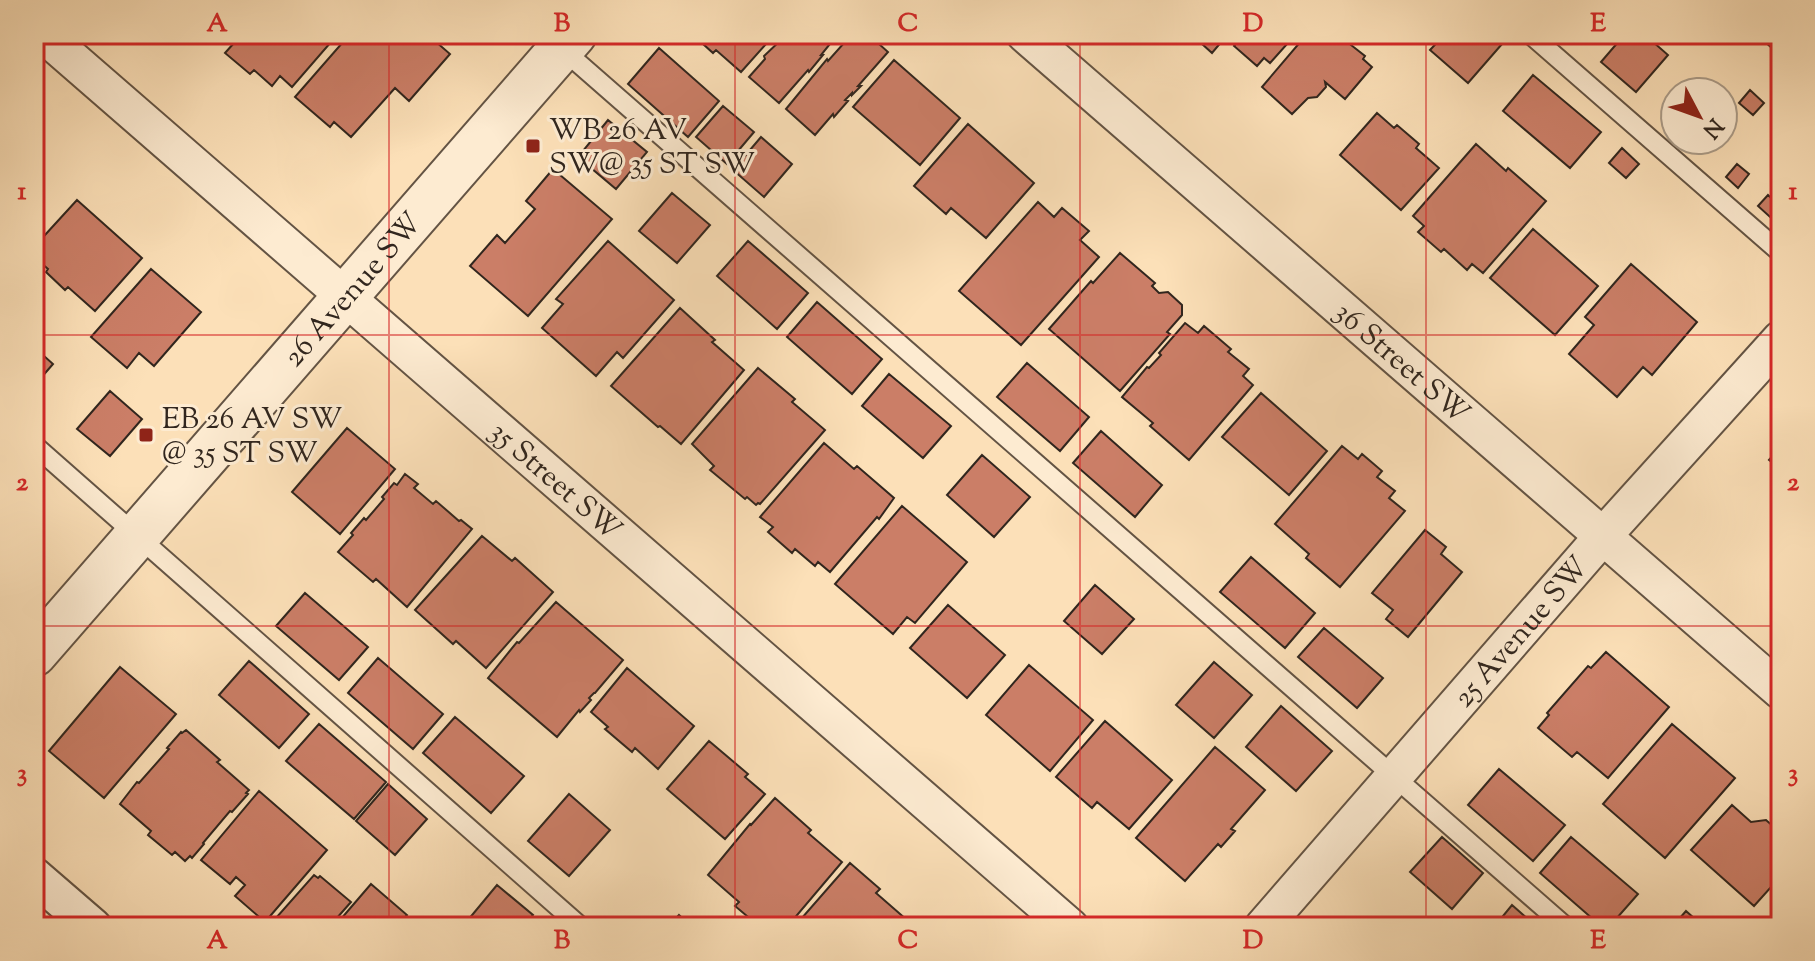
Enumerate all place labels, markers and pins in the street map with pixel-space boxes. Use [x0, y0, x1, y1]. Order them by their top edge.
place label: WB 26 AV SW@ 35 ST SW [549, 110, 755, 187]
marker: WB 26 AV SW@ 35 ST SW [524, 137, 542, 155]
place label: EB 26 AV SW @ 35 ST SW [162, 399, 342, 476]
marker: EB 26 AV SW @ 35 ST SW [137, 426, 155, 444]

